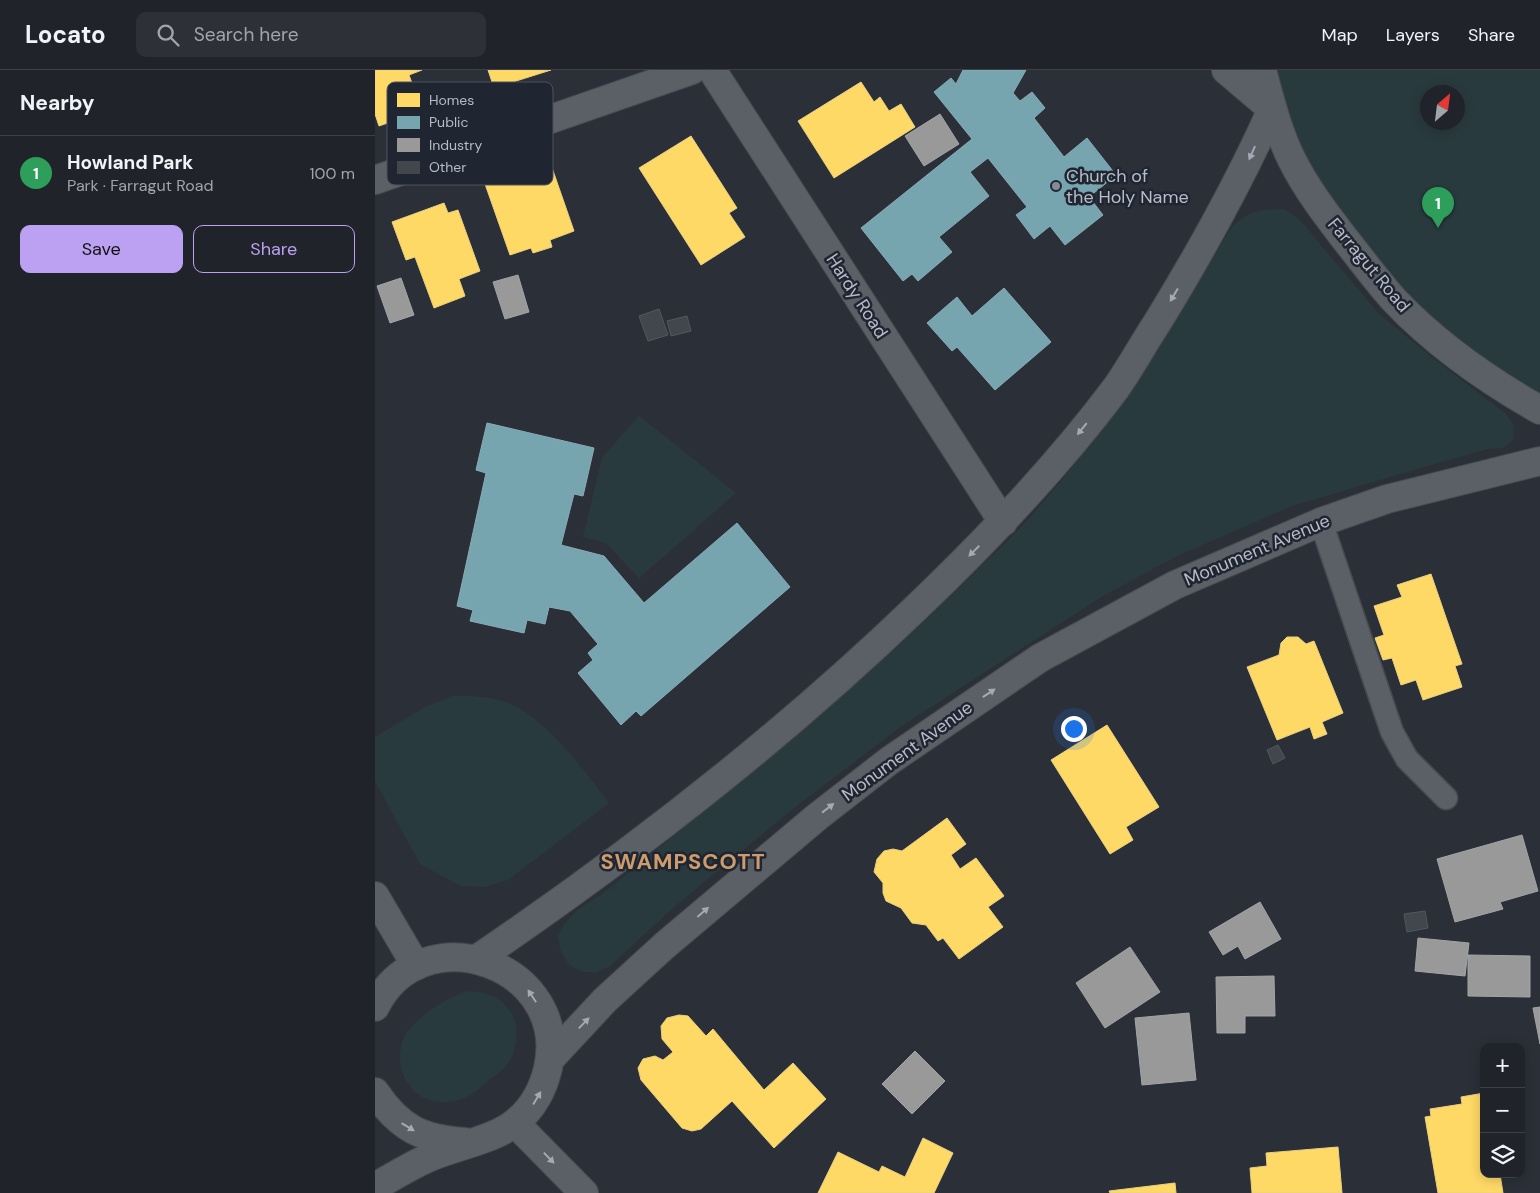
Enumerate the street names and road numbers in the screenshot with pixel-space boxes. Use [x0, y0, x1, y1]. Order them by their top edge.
street label: Farragut Road [1323, 213, 1415, 317]
street label: Hardy Road [821, 249, 893, 343]
street label: Monument Avenue [1180, 508, 1334, 592]
street label: Monument Avenue [837, 695, 977, 807]

